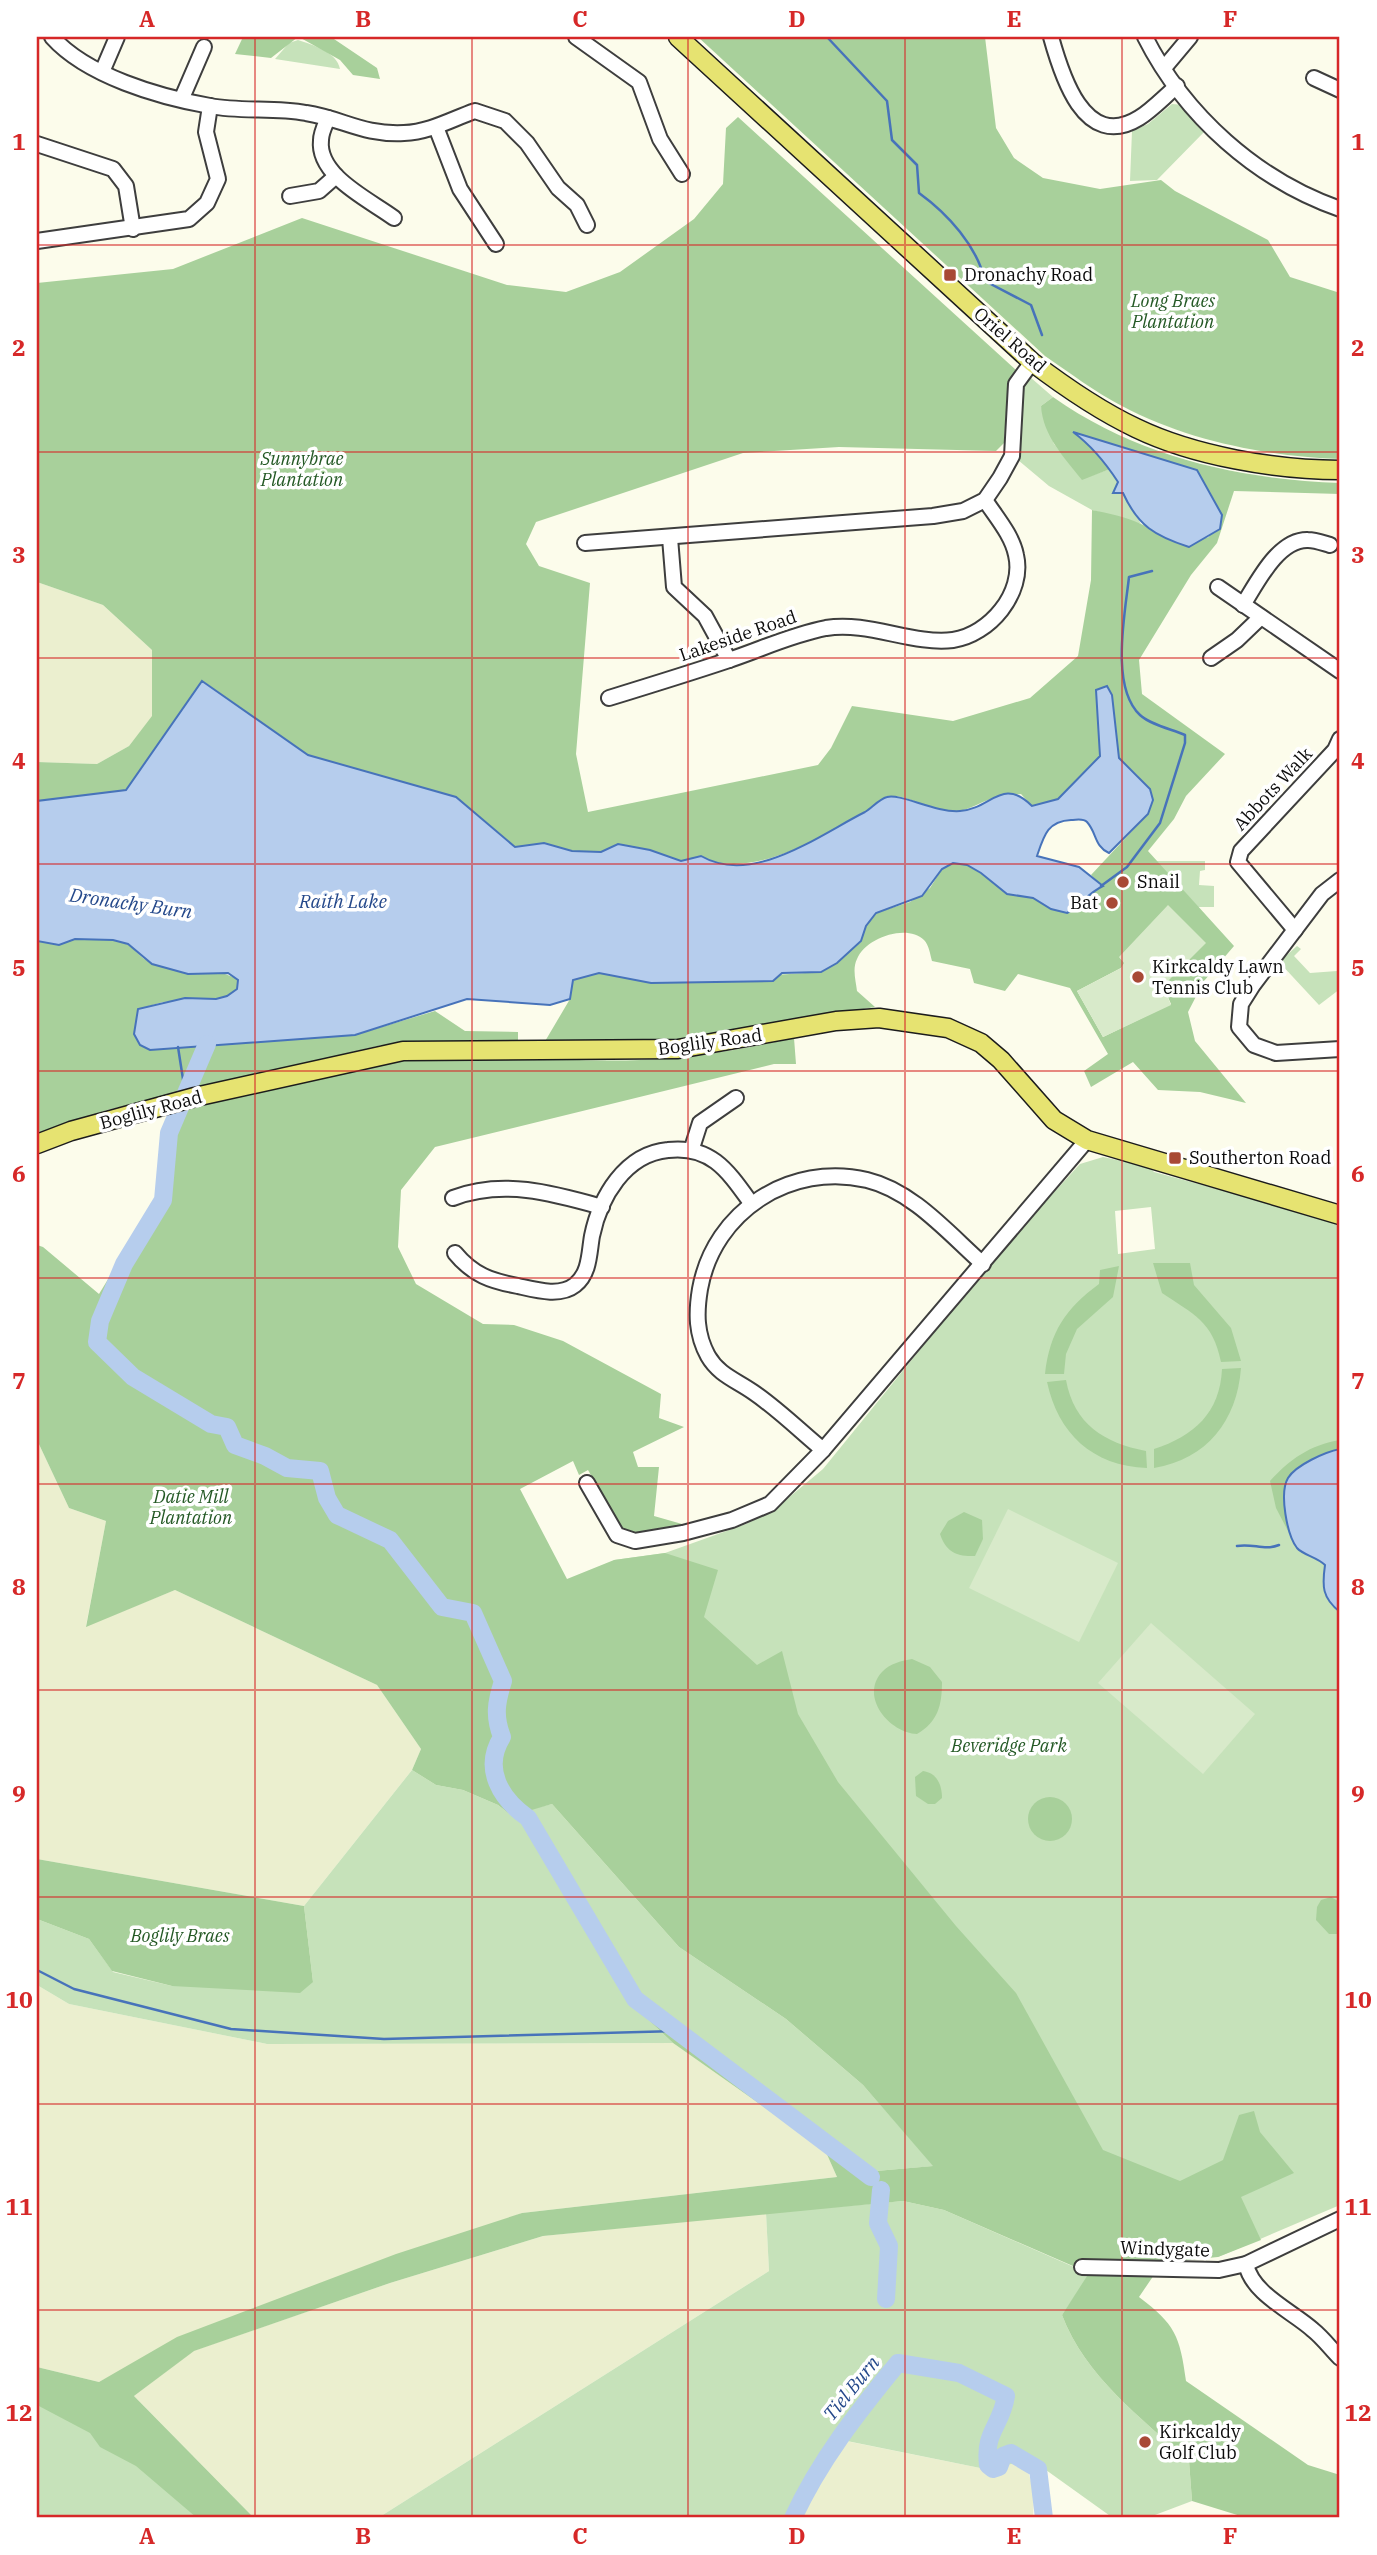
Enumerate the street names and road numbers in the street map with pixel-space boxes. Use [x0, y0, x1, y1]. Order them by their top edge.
street label: Oriel Road [969, 302, 1051, 377]
street label: Lakeside Road [676, 605, 800, 666]
street label: Abbots Walk [1228, 742, 1317, 835]
street label: Boglily Road [656, 1023, 764, 1060]
street label: Boglily Road [97, 1085, 205, 1134]
street label: Windygate [1120, 2235, 1210, 2262]

